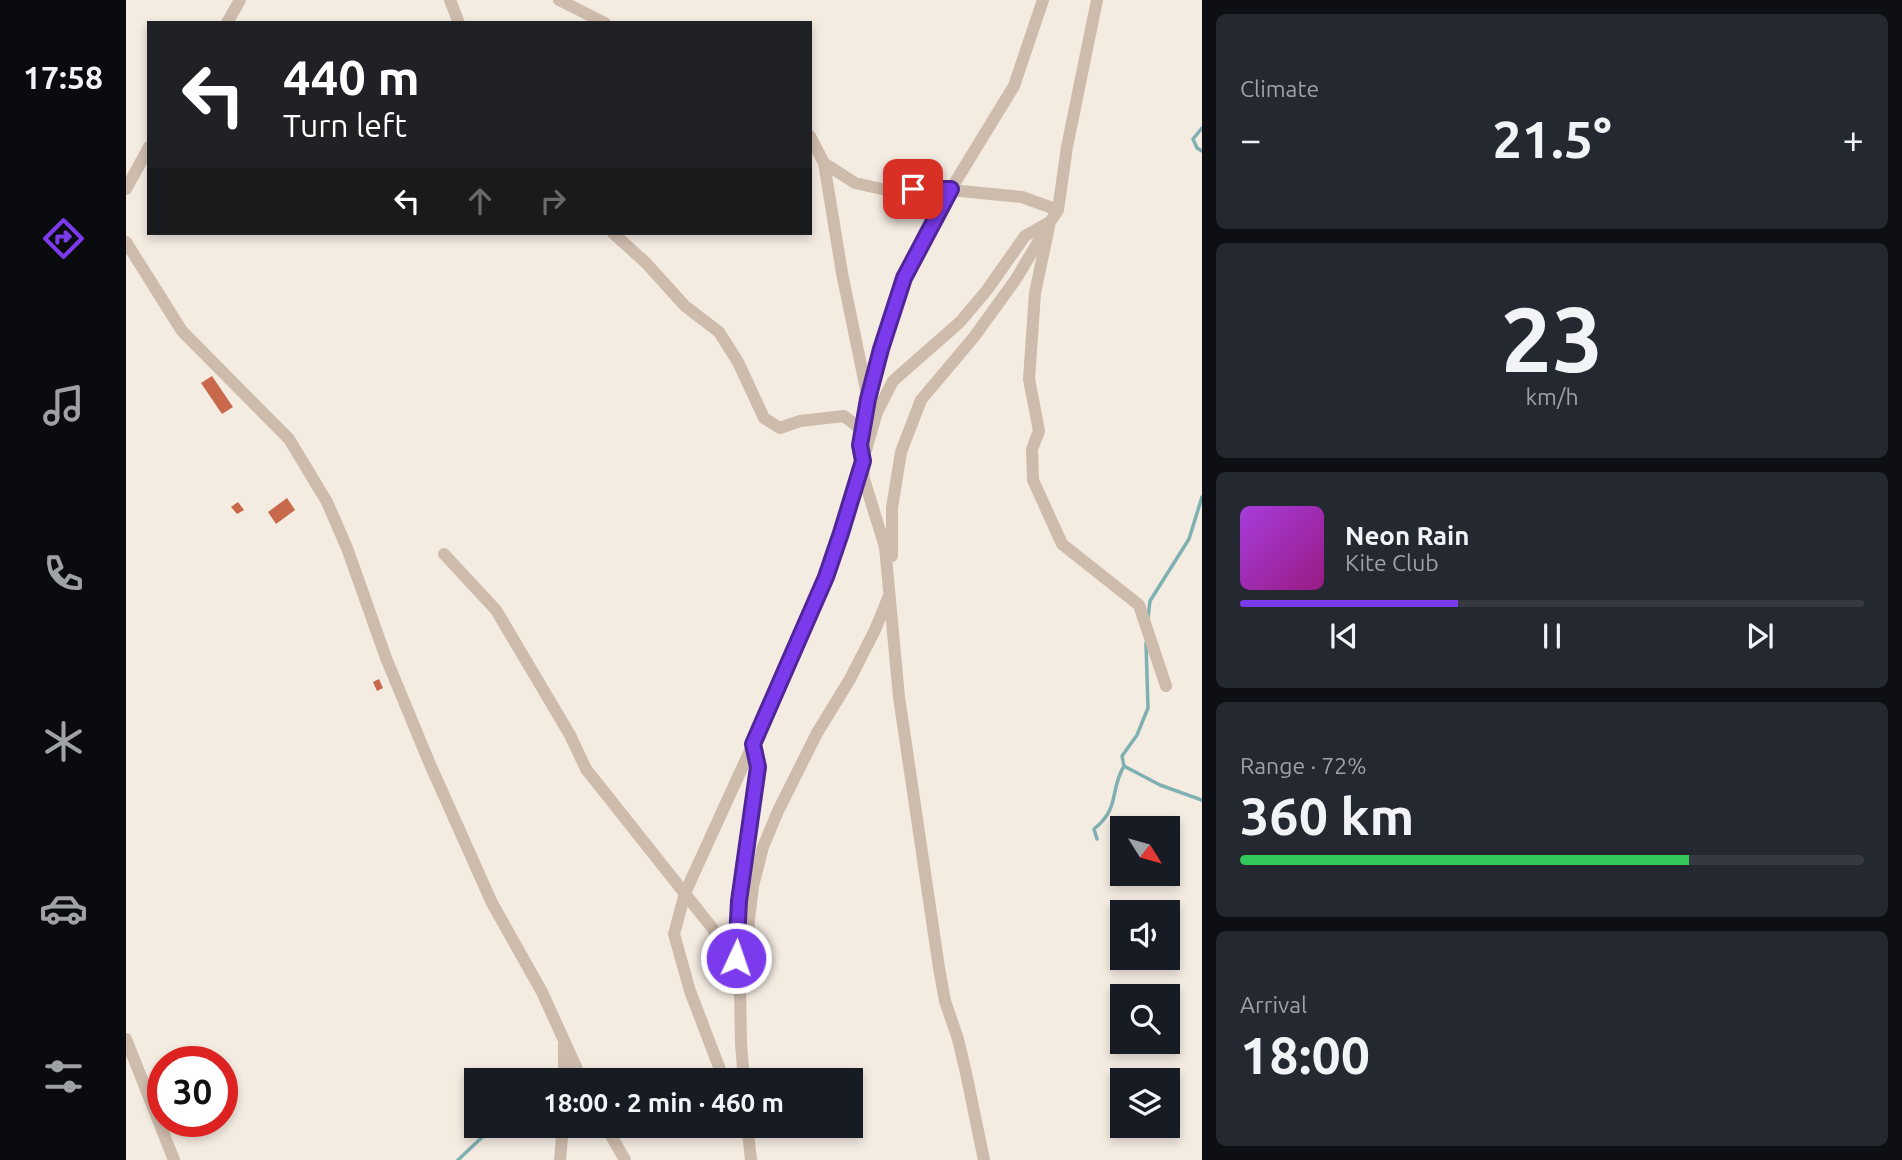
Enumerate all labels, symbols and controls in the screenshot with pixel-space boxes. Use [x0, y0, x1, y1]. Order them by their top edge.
icon: left [168, 49, 259, 140]
text: 440 m [283, 49, 420, 104]
text: 17:58 [23, 59, 103, 95]
text: Climate [1240, 76, 1319, 101]
text: Turn left [283, 107, 407, 143]
text: 21.5° [1492, 110, 1612, 168]
text: − [1240, 118, 1261, 160]
text: + [1843, 118, 1864, 160]
pin [883, 159, 943, 219]
icon: arrive [894, 170, 932, 208]
icon: left [388, 182, 426, 220]
icon: ahead [461, 182, 499, 220]
icon: right [534, 182, 572, 220]
icon: directions [39, 214, 88, 263]
text: 23 [1501, 287, 1603, 389]
icon: music [39, 381, 88, 430]
text: km/h [1525, 384, 1579, 409]
text: Neon Rain [1345, 521, 1470, 550]
icon: phone [39, 549, 88, 598]
text: Kite Club [1345, 550, 1439, 575]
icon: previous [1325, 617, 1363, 655]
icon: pause [1533, 617, 1571, 655]
icon: next [1741, 617, 1779, 655]
icon: climate [39, 717, 88, 766]
text: Range · 72% [1240, 753, 1367, 778]
text: 360 km [1240, 787, 1414, 845]
north arrow [1110, 816, 1180, 886]
map controls [1110, 816, 1180, 1138]
icon: car [39, 884, 88, 933]
button: sound [1110, 900, 1180, 970]
position arrow [699, 921, 773, 995]
button: search [1110, 984, 1180, 1054]
text: Arrival [1240, 992, 1307, 1017]
text: 18:00 [1240, 1026, 1370, 1084]
speed limit sign: 30 [147, 1046, 238, 1137]
icon: filters [39, 1052, 88, 1101]
button: layers [1110, 1068, 1180, 1138]
text: 18:00 · 2 min · 460 m [543, 1088, 784, 1117]

